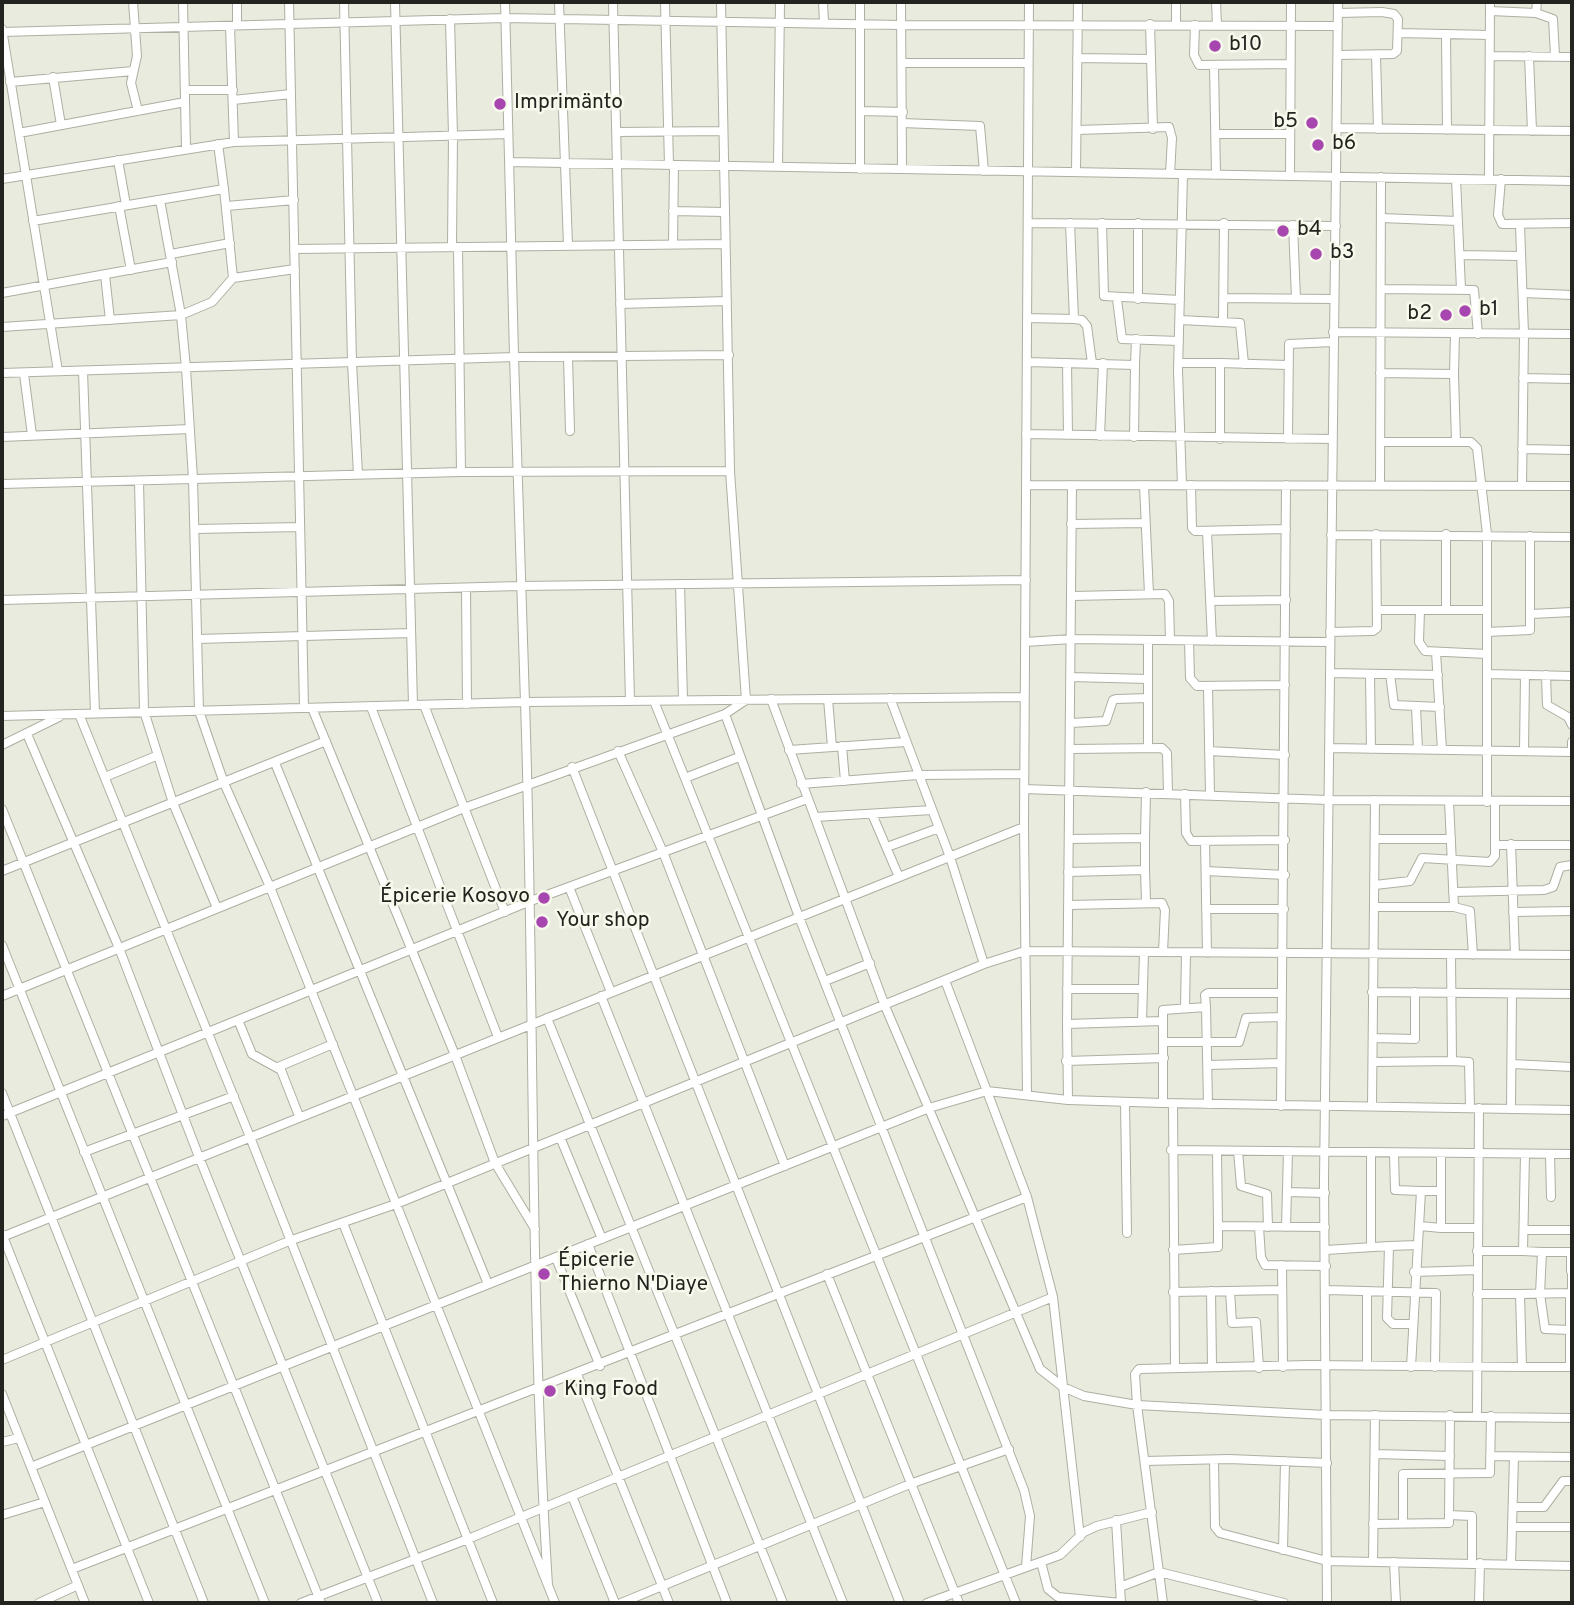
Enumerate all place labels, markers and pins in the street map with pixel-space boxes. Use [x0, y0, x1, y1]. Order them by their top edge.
place label: b10 [1229, 33, 1262, 59]
marker: b10 [1207, 38, 1223, 54]
place label: Imprimänto [514, 91, 623, 117]
marker: Imprimänto [492, 96, 508, 112]
place label: b5 [1273, 110, 1298, 136]
marker: b5 [1304, 115, 1320, 131]
place label: b6 [1332, 132, 1356, 158]
marker: b6 [1310, 137, 1326, 153]
place label: b4 [1297, 218, 1322, 244]
marker: b4 [1275, 223, 1291, 239]
place label: b3 [1330, 241, 1354, 267]
marker: b3 [1308, 246, 1324, 262]
place label: b1 [1479, 298, 1499, 324]
place label: b2 [1407, 302, 1432, 328]
marker: b1 [1457, 303, 1473, 319]
marker: b2 [1438, 307, 1454, 323]
place label: Épicerie Kosovo [380, 885, 530, 911]
marker: Épicerie Kosovo [536, 890, 552, 906]
place label: Your shop [556, 909, 650, 935]
marker: Your shop [534, 914, 550, 930]
place label: Épicerie Thierno N'Diaye [558, 1249, 708, 1299]
marker: Épicerie Thierno N'Diaye [536, 1266, 552, 1282]
place label: King Food [564, 1378, 658, 1404]
marker: King Food [542, 1383, 558, 1399]

